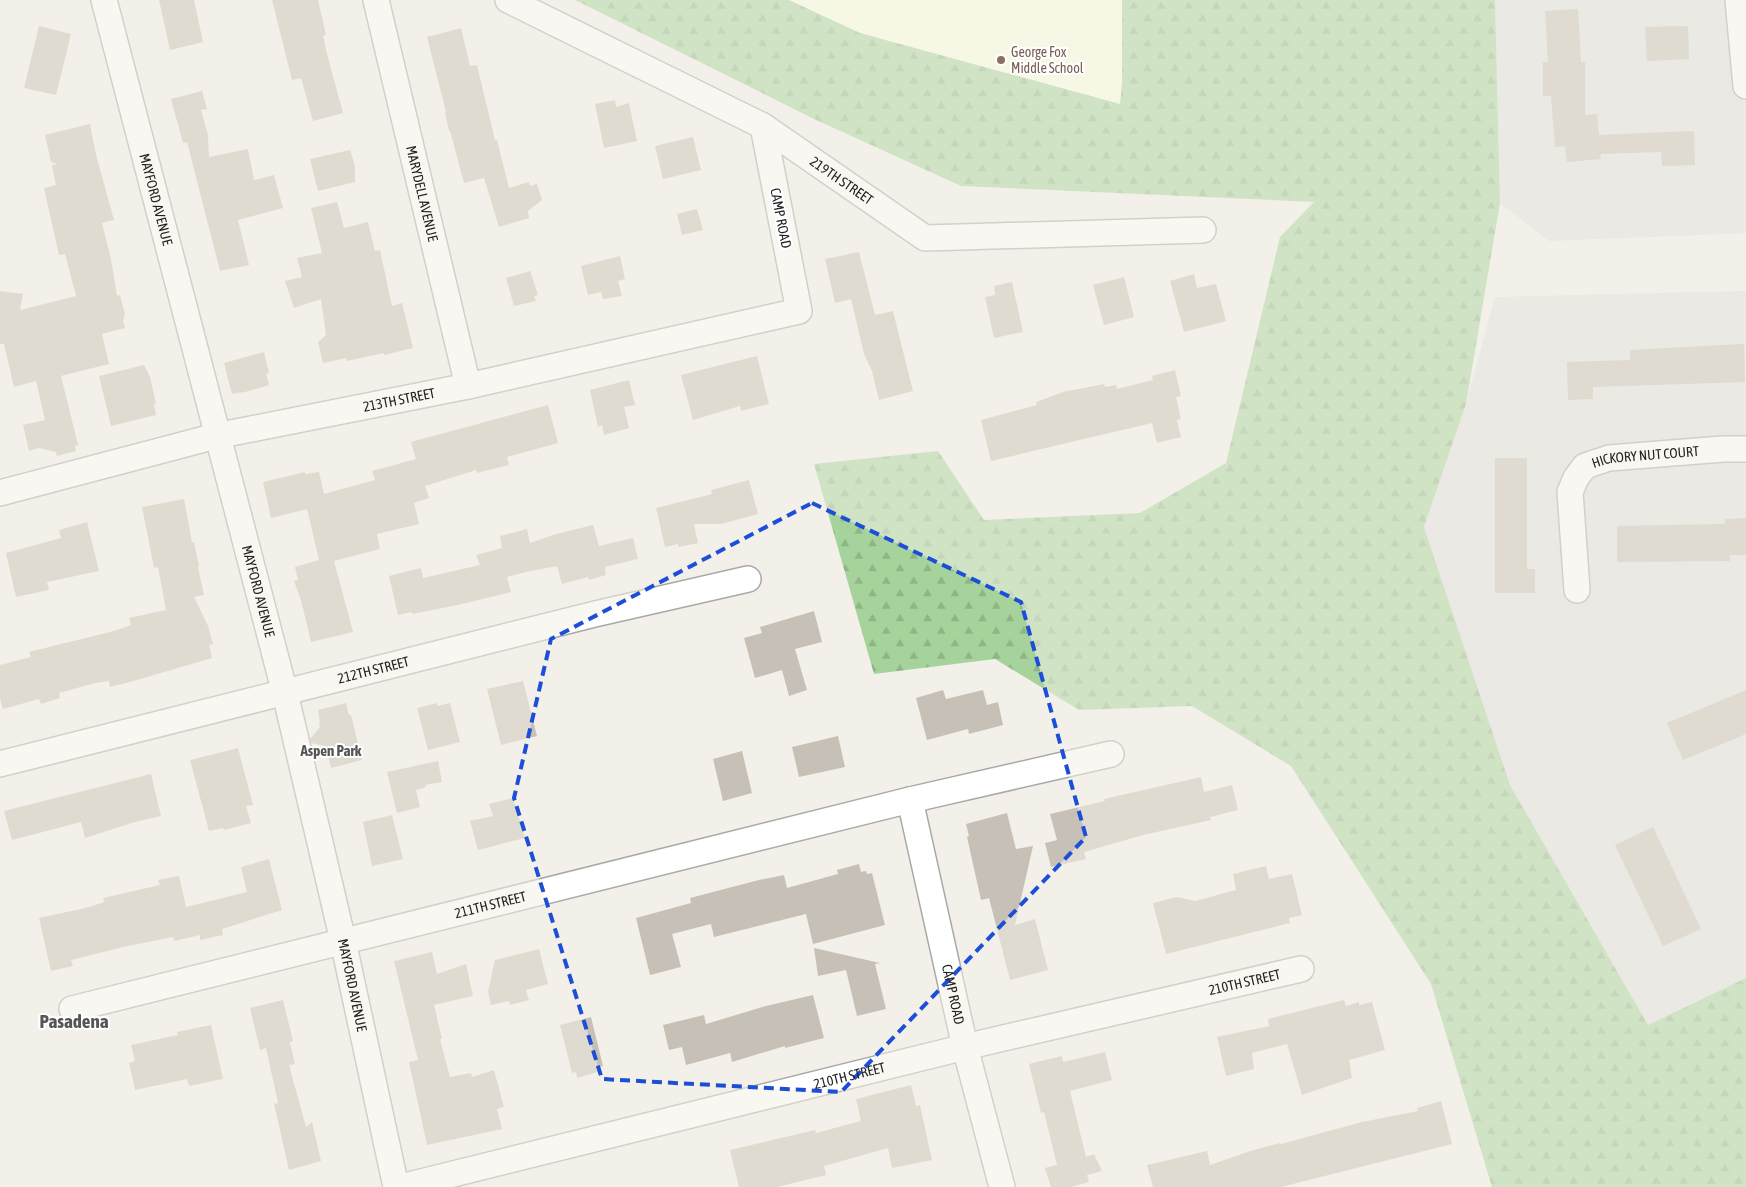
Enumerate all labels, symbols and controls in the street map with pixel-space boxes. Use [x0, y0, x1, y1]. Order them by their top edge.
place label: George Fox Middle School [1011, 44, 1084, 76]
marker: George Fox Middle School [995, 54, 1007, 66]
street label: MARYDELL AVENUE [403, 144, 441, 243]
street label: MAYFORD AVENUE [136, 152, 176, 247]
street label: 219TH STREET [807, 153, 876, 208]
street label: CAMP ROAD [767, 187, 795, 250]
street label: 213TH STREET [362, 385, 436, 415]
street label: HICKORY NUT COURT [1590, 443, 1700, 471]
street label: MAYFORD AVENUE [239, 544, 278, 639]
street label: 212TH STREET [336, 653, 411, 687]
district label: Aspen Park [300, 742, 362, 759]
street label: 211TH STREET [453, 888, 528, 921]
street label: MAYFORD AVENUE [335, 937, 370, 1033]
street label: CAMP ROAD [939, 963, 968, 1026]
street label: 210TH STREET [1207, 966, 1282, 998]
district label: Pasadena [40, 1010, 109, 1032]
street label: 210TH STREET [812, 1059, 887, 1092]

